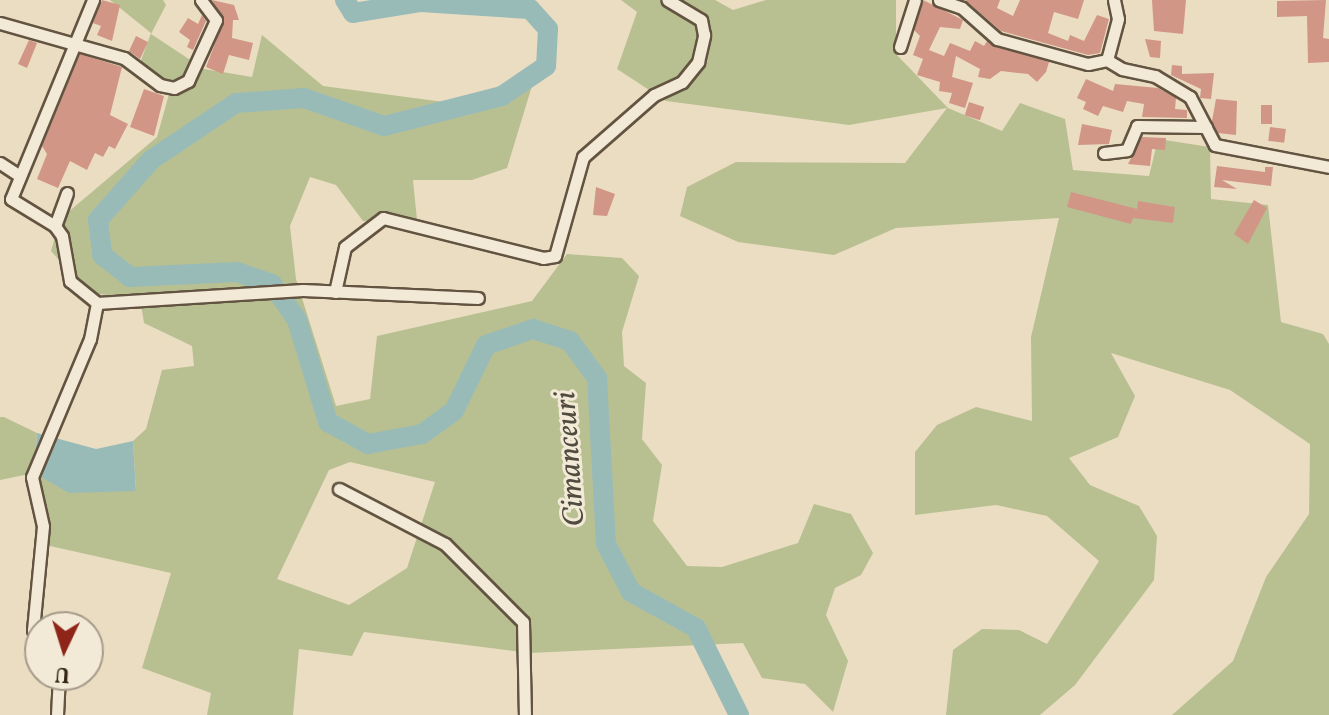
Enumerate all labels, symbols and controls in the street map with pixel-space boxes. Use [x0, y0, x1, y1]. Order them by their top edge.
water label: Cimanceuri [548, 390, 594, 528]
north arrow [24, 611, 104, 691]
text: U [54, 657, 71, 689]

